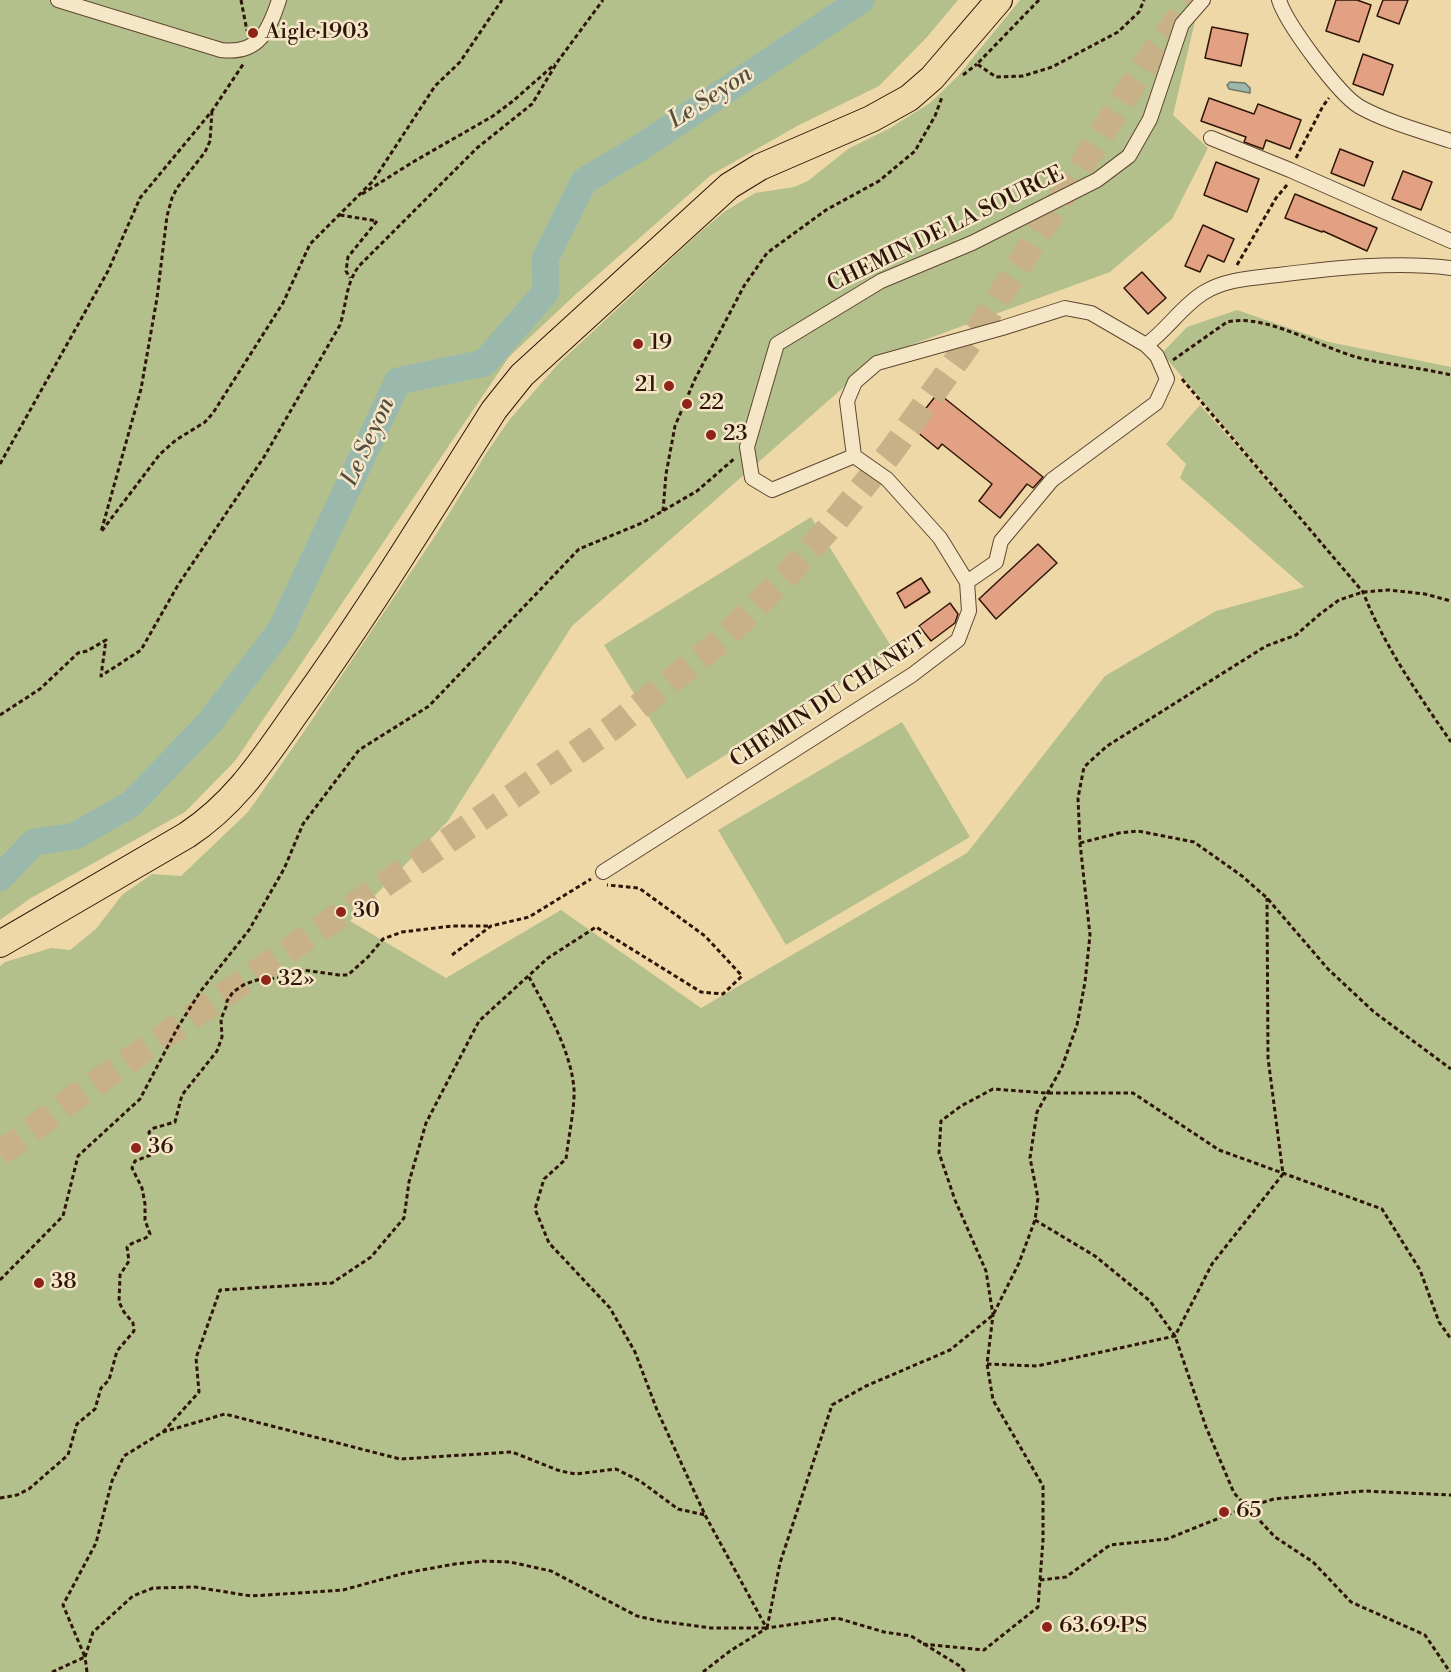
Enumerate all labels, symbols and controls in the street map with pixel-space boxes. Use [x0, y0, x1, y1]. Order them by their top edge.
place label: Aigle·1903 [265, 20, 369, 46]
marker: Aigle·1903 [246, 26, 260, 40]
water label: Le Seyon [664, 60, 758, 136]
street label: CHEMIN DE LA SOURCE [823, 161, 1069, 299]
place label: 19 [650, 331, 672, 357]
marker: 19 [631, 337, 645, 351]
place label: 21 [635, 373, 657, 399]
marker: 21 [662, 379, 676, 393]
place label: 22 [699, 391, 724, 417]
water label: Le Seyon [336, 393, 402, 491]
marker: 22 [680, 397, 694, 411]
place label: 23 [723, 422, 748, 448]
marker: 23 [704, 428, 718, 442]
street label: CHEMIN DU CHANET [726, 628, 932, 774]
place label: 30 [353, 899, 380, 925]
marker: 30 [334, 905, 348, 919]
place label: 32» [278, 967, 315, 993]
marker: 32» [259, 973, 273, 987]
place label: 36 [148, 1135, 173, 1161]
marker: 36 [129, 1141, 143, 1155]
place label: 38 [51, 1270, 77, 1296]
marker: 38 [32, 1276, 46, 1290]
place label: 65 [1236, 1499, 1261, 1525]
marker: 65 [1217, 1505, 1231, 1519]
place label: 63.69·PS [1059, 1614, 1147, 1640]
marker: 63.69·PS [1040, 1620, 1054, 1634]

